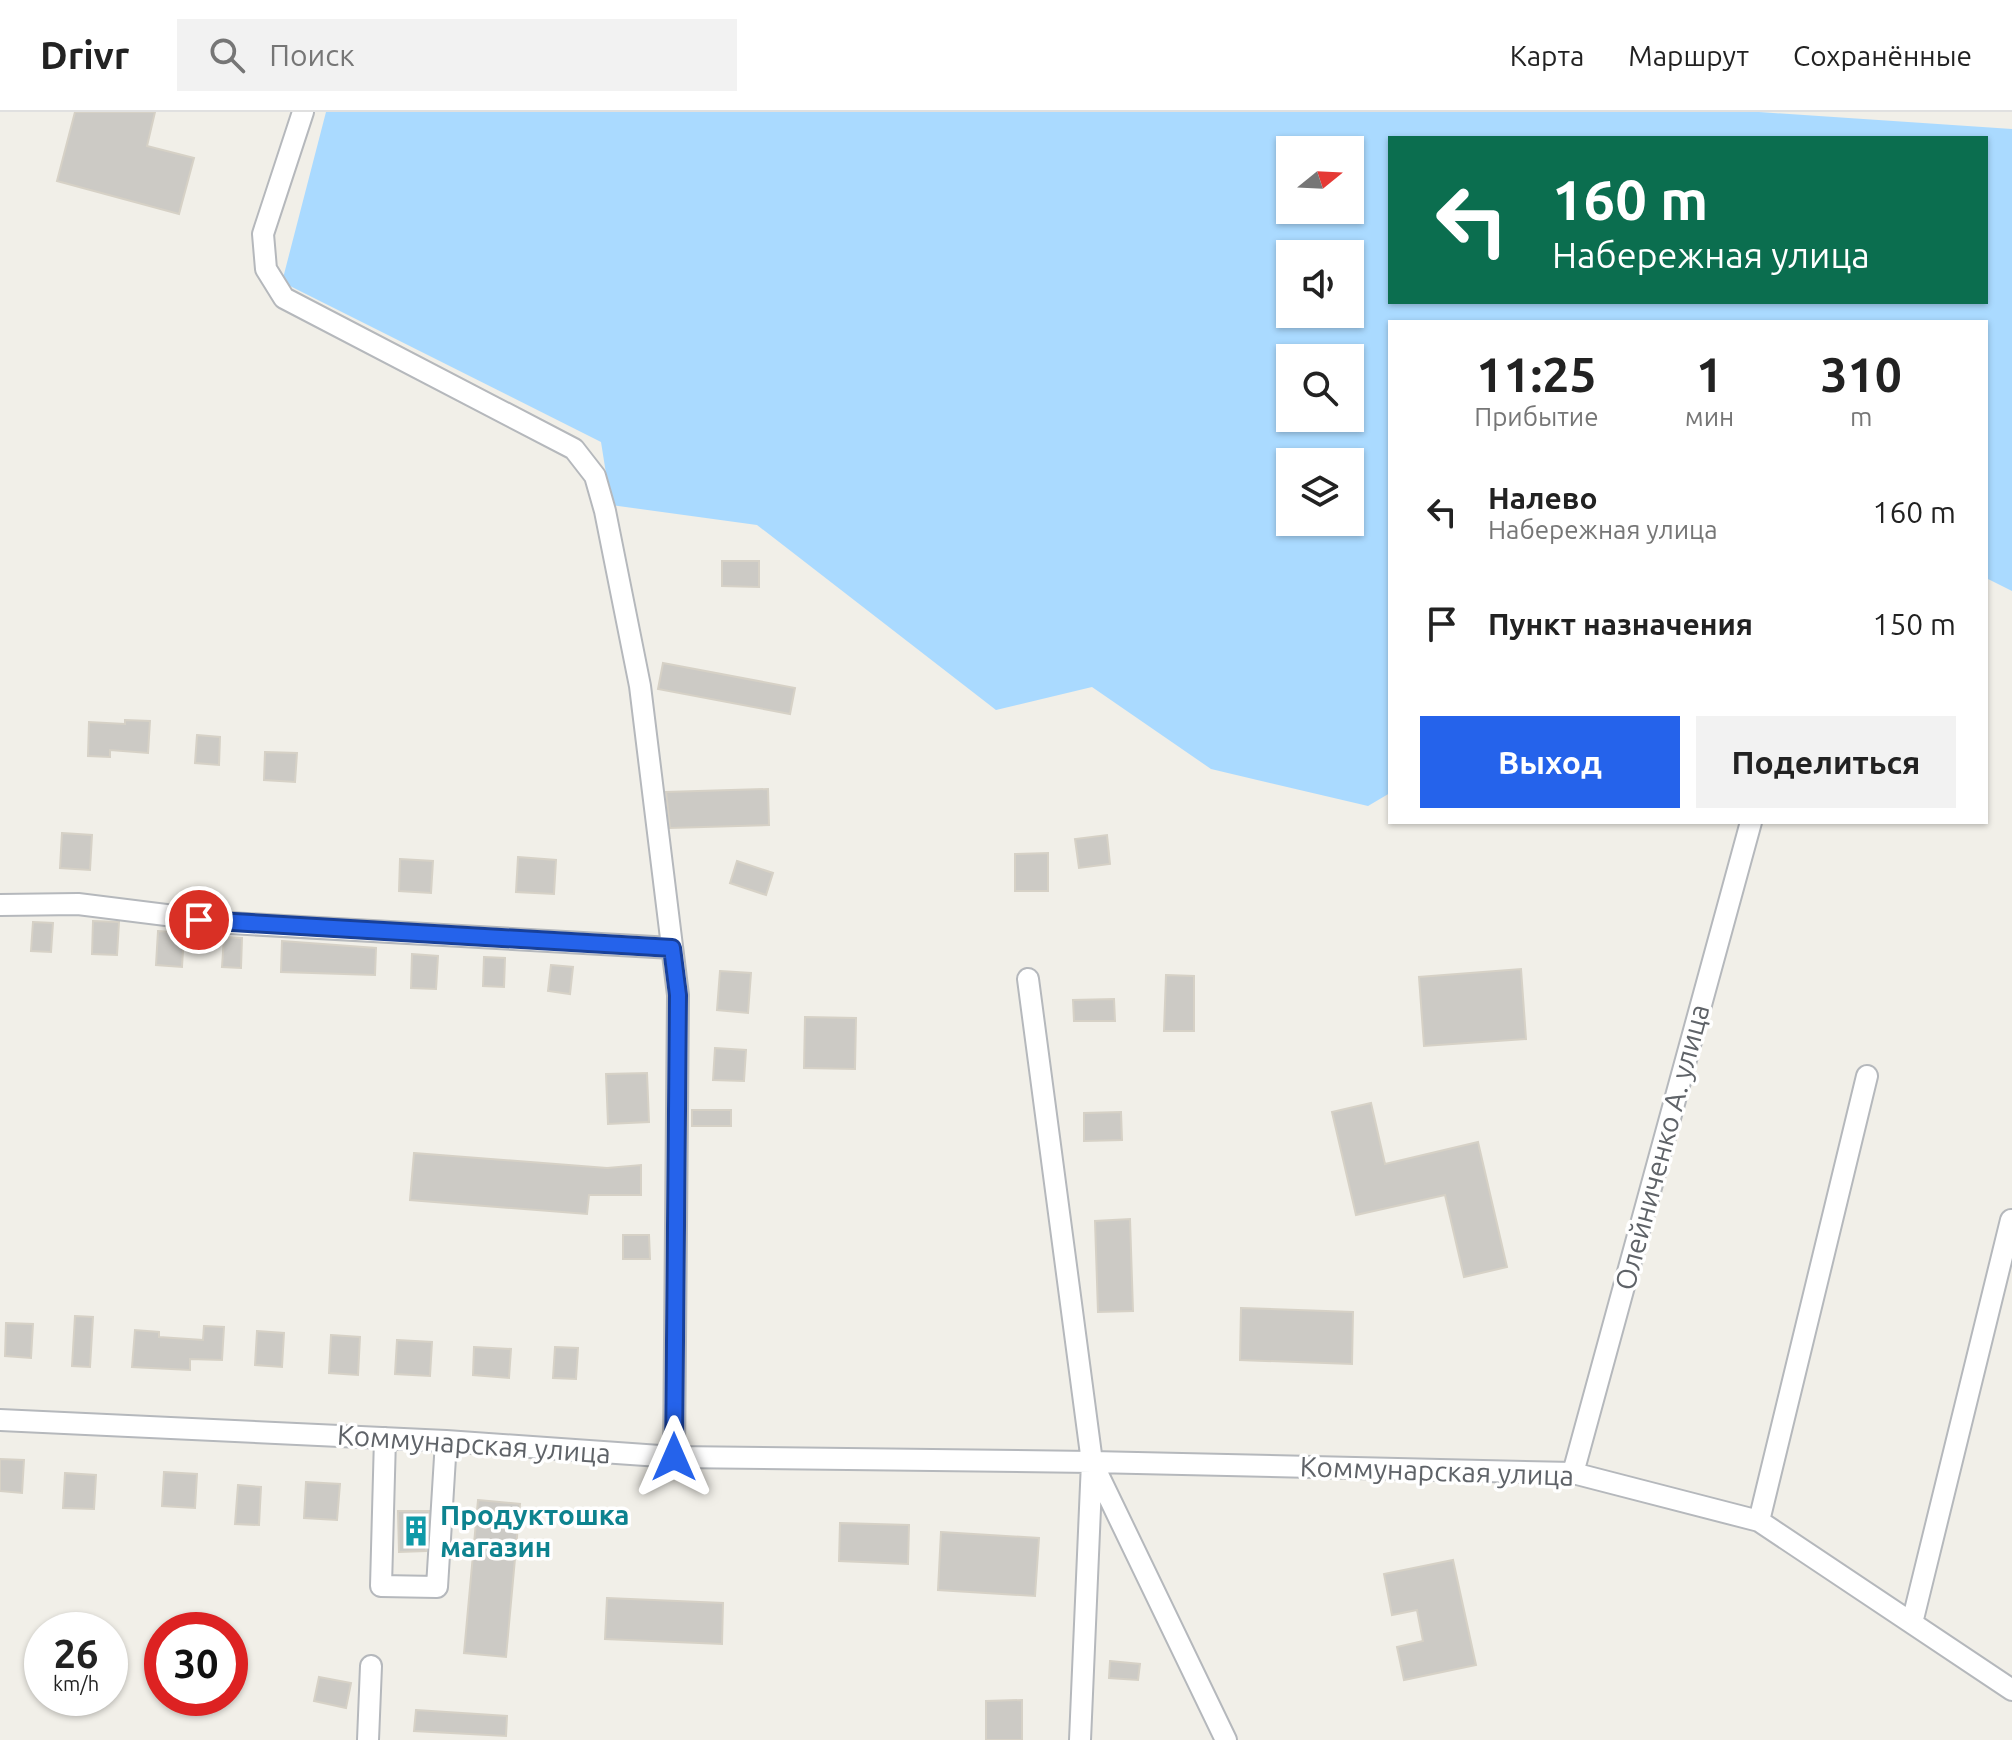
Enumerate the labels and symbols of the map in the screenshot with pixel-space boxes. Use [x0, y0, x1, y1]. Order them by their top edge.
north arrow [1276, 136, 1364, 224]
pin [165, 886, 233, 954]
street label: Олейниченко А. улица [1608, 1001, 1715, 1293]
position arrow [632, 1415, 716, 1499]
street label: Коммунарская улица [336, 1418, 612, 1469]
street label: Коммунарская улица [1299, 1450, 1575, 1491]
place label: Продуктошка магазин [440, 1499, 630, 1562]
building icon: Продуктошка магазин [399, 1514, 433, 1548]
speed limit sign: 30 [144, 1612, 248, 1716]

